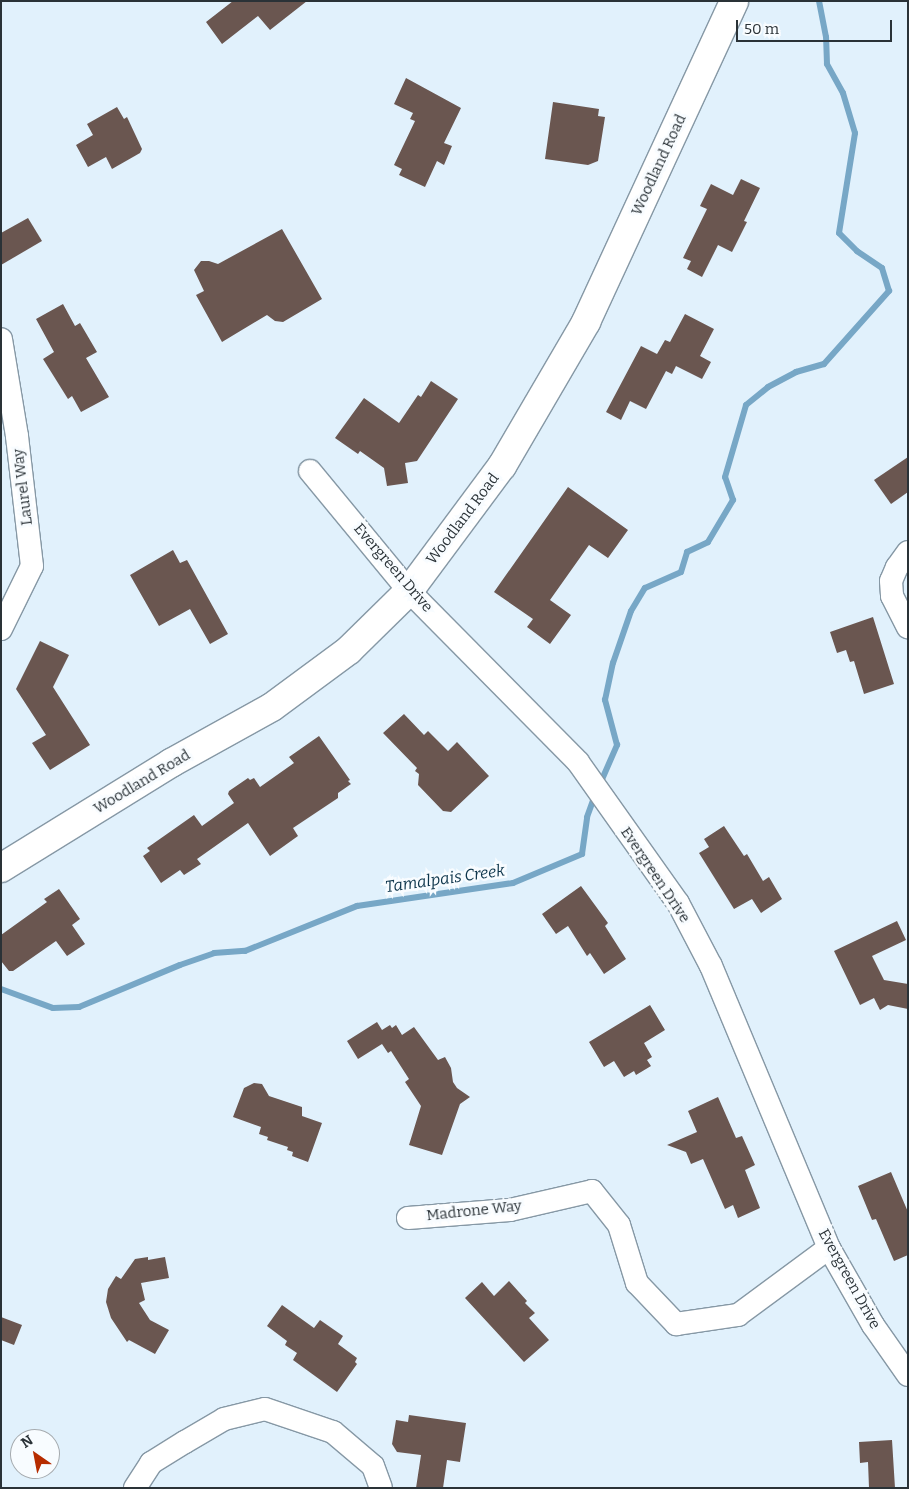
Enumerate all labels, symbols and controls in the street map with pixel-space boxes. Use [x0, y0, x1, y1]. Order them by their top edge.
scale bar [739, 10, 895, 42]
text: 50 m [744, 20, 779, 38]
street label: Woodland Road [628, 112, 690, 218]
street label: Laurel Way [9, 448, 37, 526]
street label: Woodland Road [423, 470, 503, 568]
street label: Evergreen Drive [350, 520, 436, 616]
street label: Woodland Road [90, 746, 194, 818]
street label: Evergreen Drive [616, 824, 694, 926]
water label: Tamalpais Creek [384, 861, 506, 897]
street label: Madrone Way [426, 1197, 522, 1225]
street label: Evergreen Drive [814, 1226, 884, 1332]
north arrow [10, 1429, 60, 1479]
text: N [18, 1432, 36, 1452]

